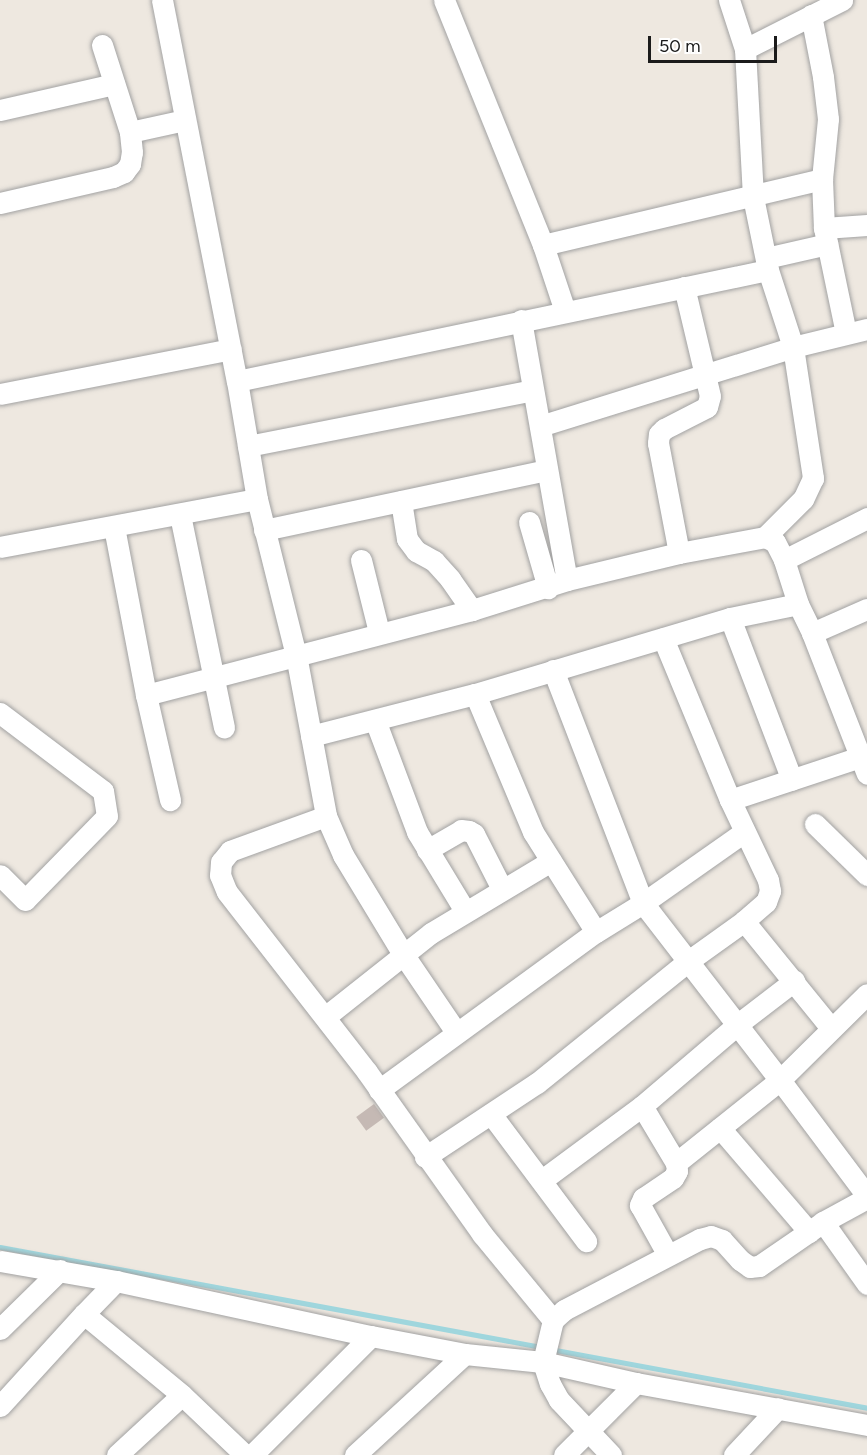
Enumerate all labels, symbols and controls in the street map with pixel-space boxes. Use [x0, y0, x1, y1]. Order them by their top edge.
scale bar [651, 24, 780, 62]
text: 50 m [659, 35, 701, 57]

